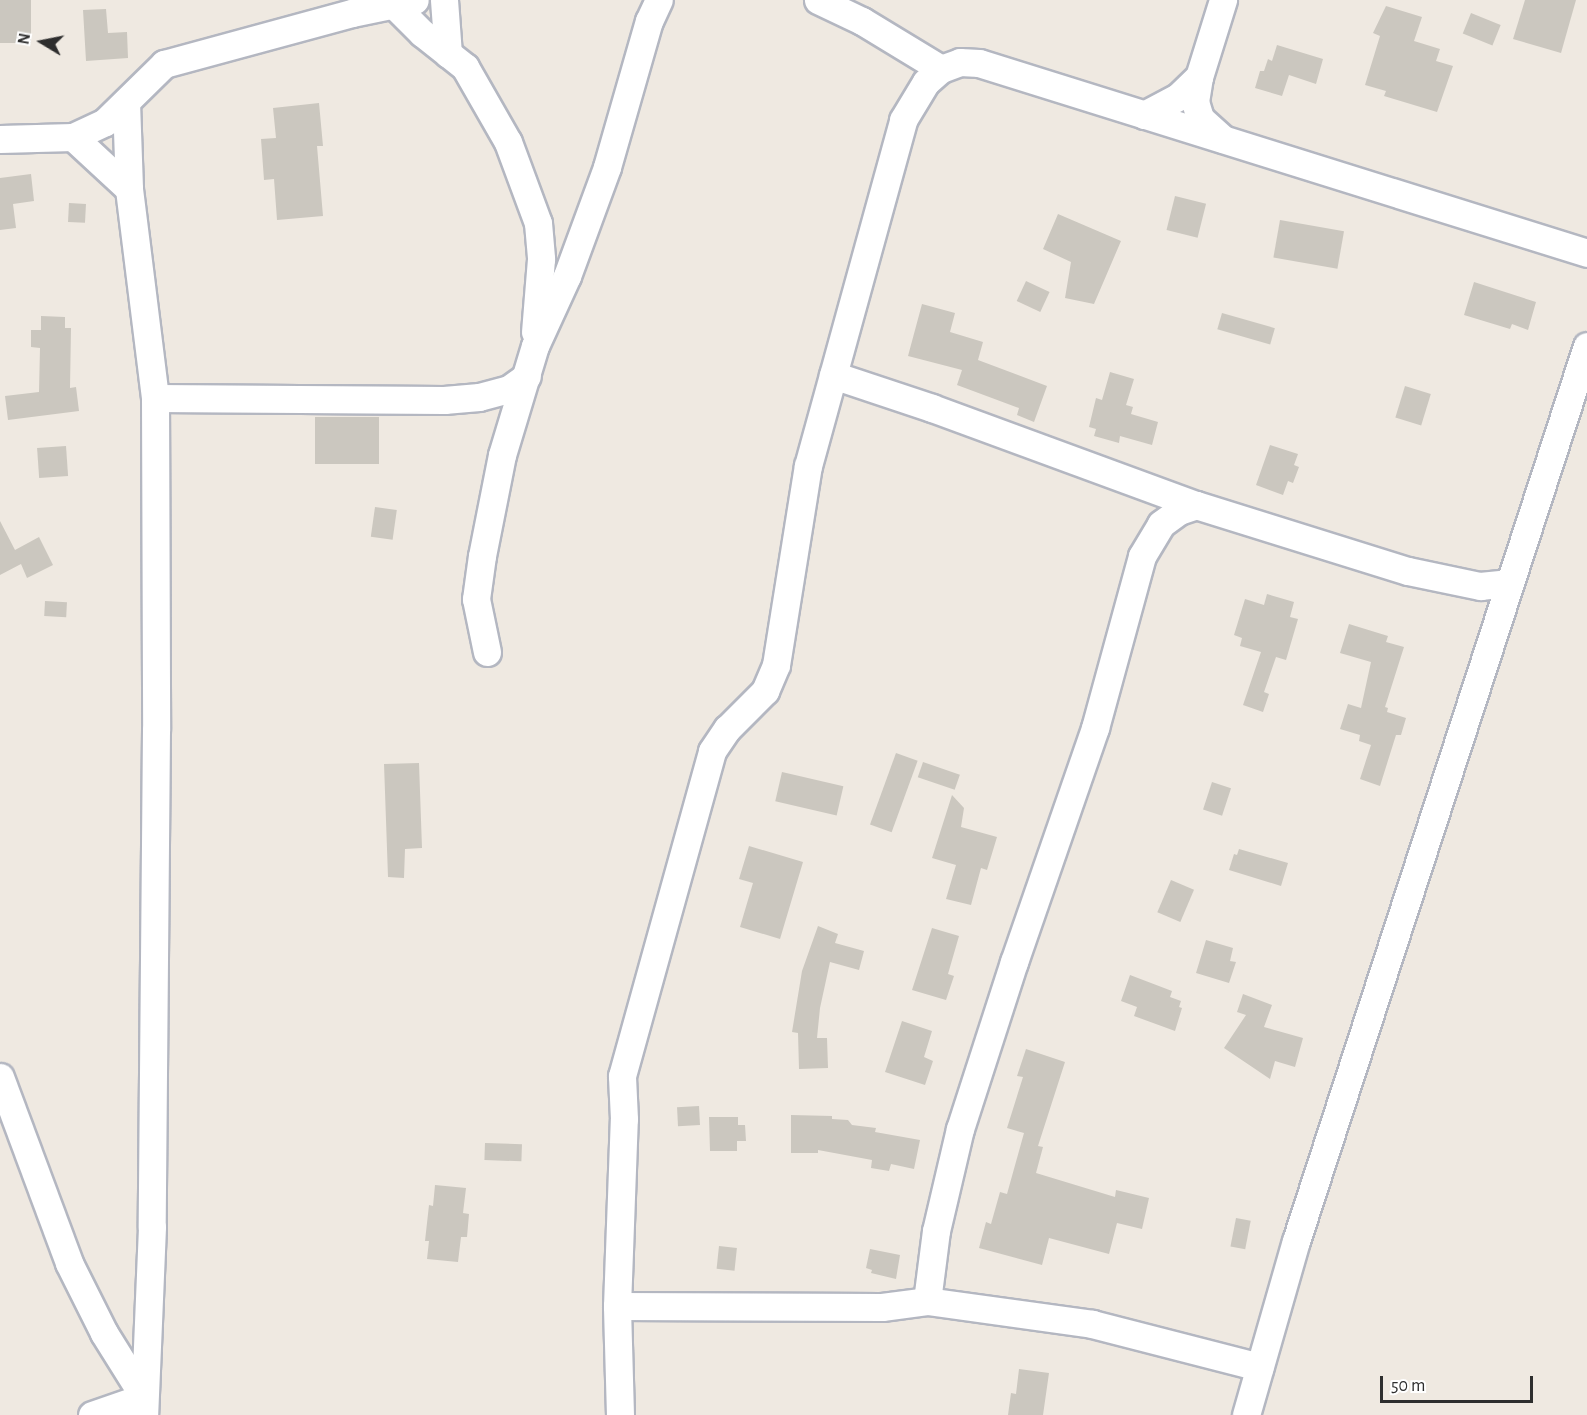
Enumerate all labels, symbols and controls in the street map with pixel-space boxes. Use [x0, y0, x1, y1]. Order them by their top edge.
north arrow [12, 12, 72, 72]
text: N [15, 32, 33, 46]
scale bar [1383, 1364, 1536, 1402]
text: 50 m [1391, 1377, 1425, 1395]

